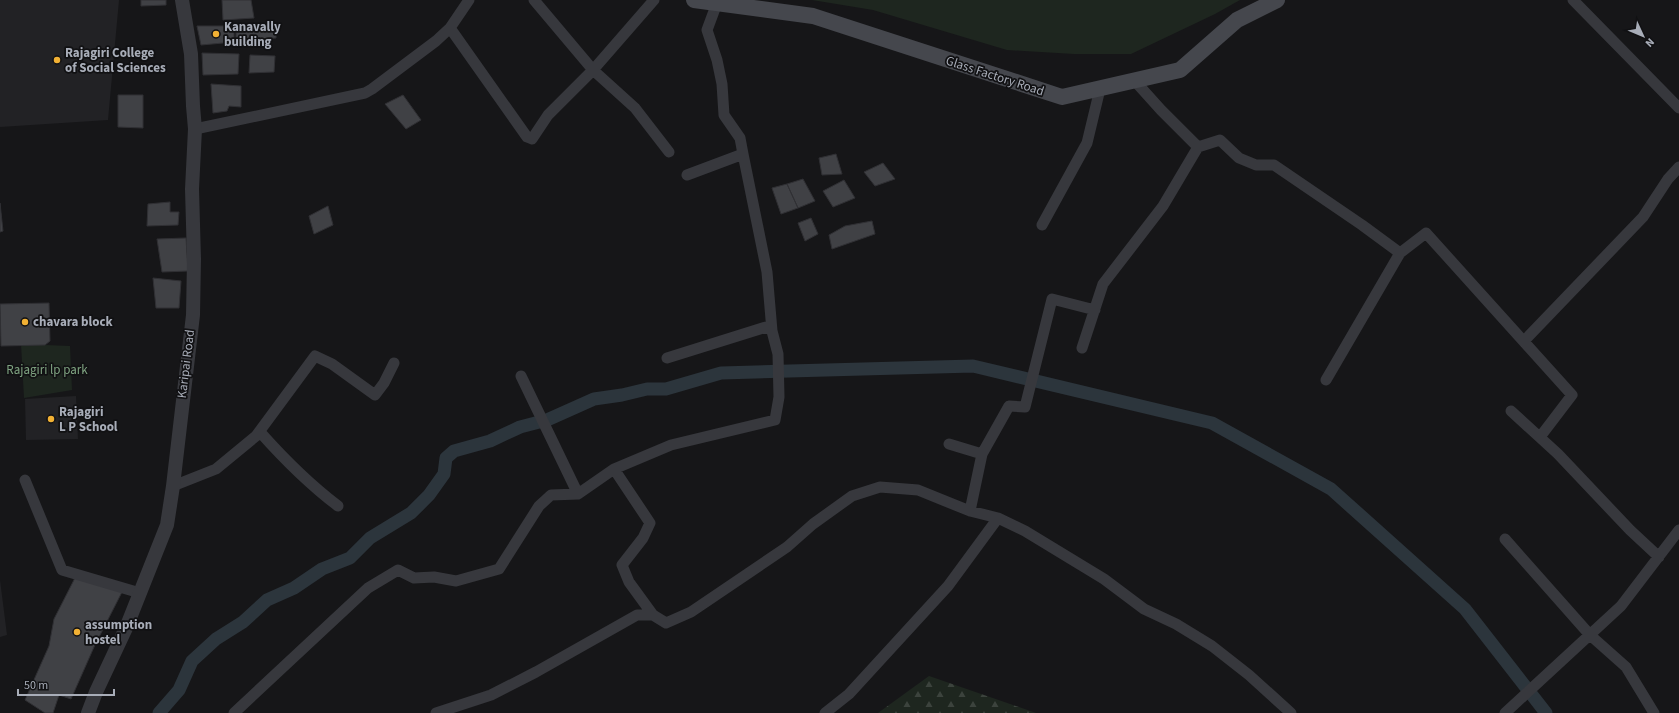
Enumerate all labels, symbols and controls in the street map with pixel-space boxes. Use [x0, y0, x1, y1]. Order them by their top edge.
north arrow [1623, 16, 1663, 56]
place label: Kanavally building [224, 18, 281, 51]
marker: Kanavally building [211, 29, 221, 39]
text: N [1642, 35, 1658, 50]
place label: Rajagiri College of Social Sciences [65, 44, 166, 77]
street label: Glass Factory Road [944, 52, 1046, 100]
marker: Rajagiri College of Social Sciences [52, 55, 62, 65]
place label: chavara block [33, 313, 113, 331]
marker: chavara block [20, 317, 30, 327]
street label: Karipai Road [173, 329, 199, 399]
park label: Rajagiri lp park [6, 361, 88, 379]
place label: Rajagiri L P School [59, 403, 118, 436]
marker: Rajagiri L P School [46, 414, 56, 424]
place label: assumption hostel [85, 616, 152, 649]
marker: assumption hostel [72, 627, 82, 637]
scale bar [18, 671, 114, 697]
text: 50 m [24, 677, 48, 694]

